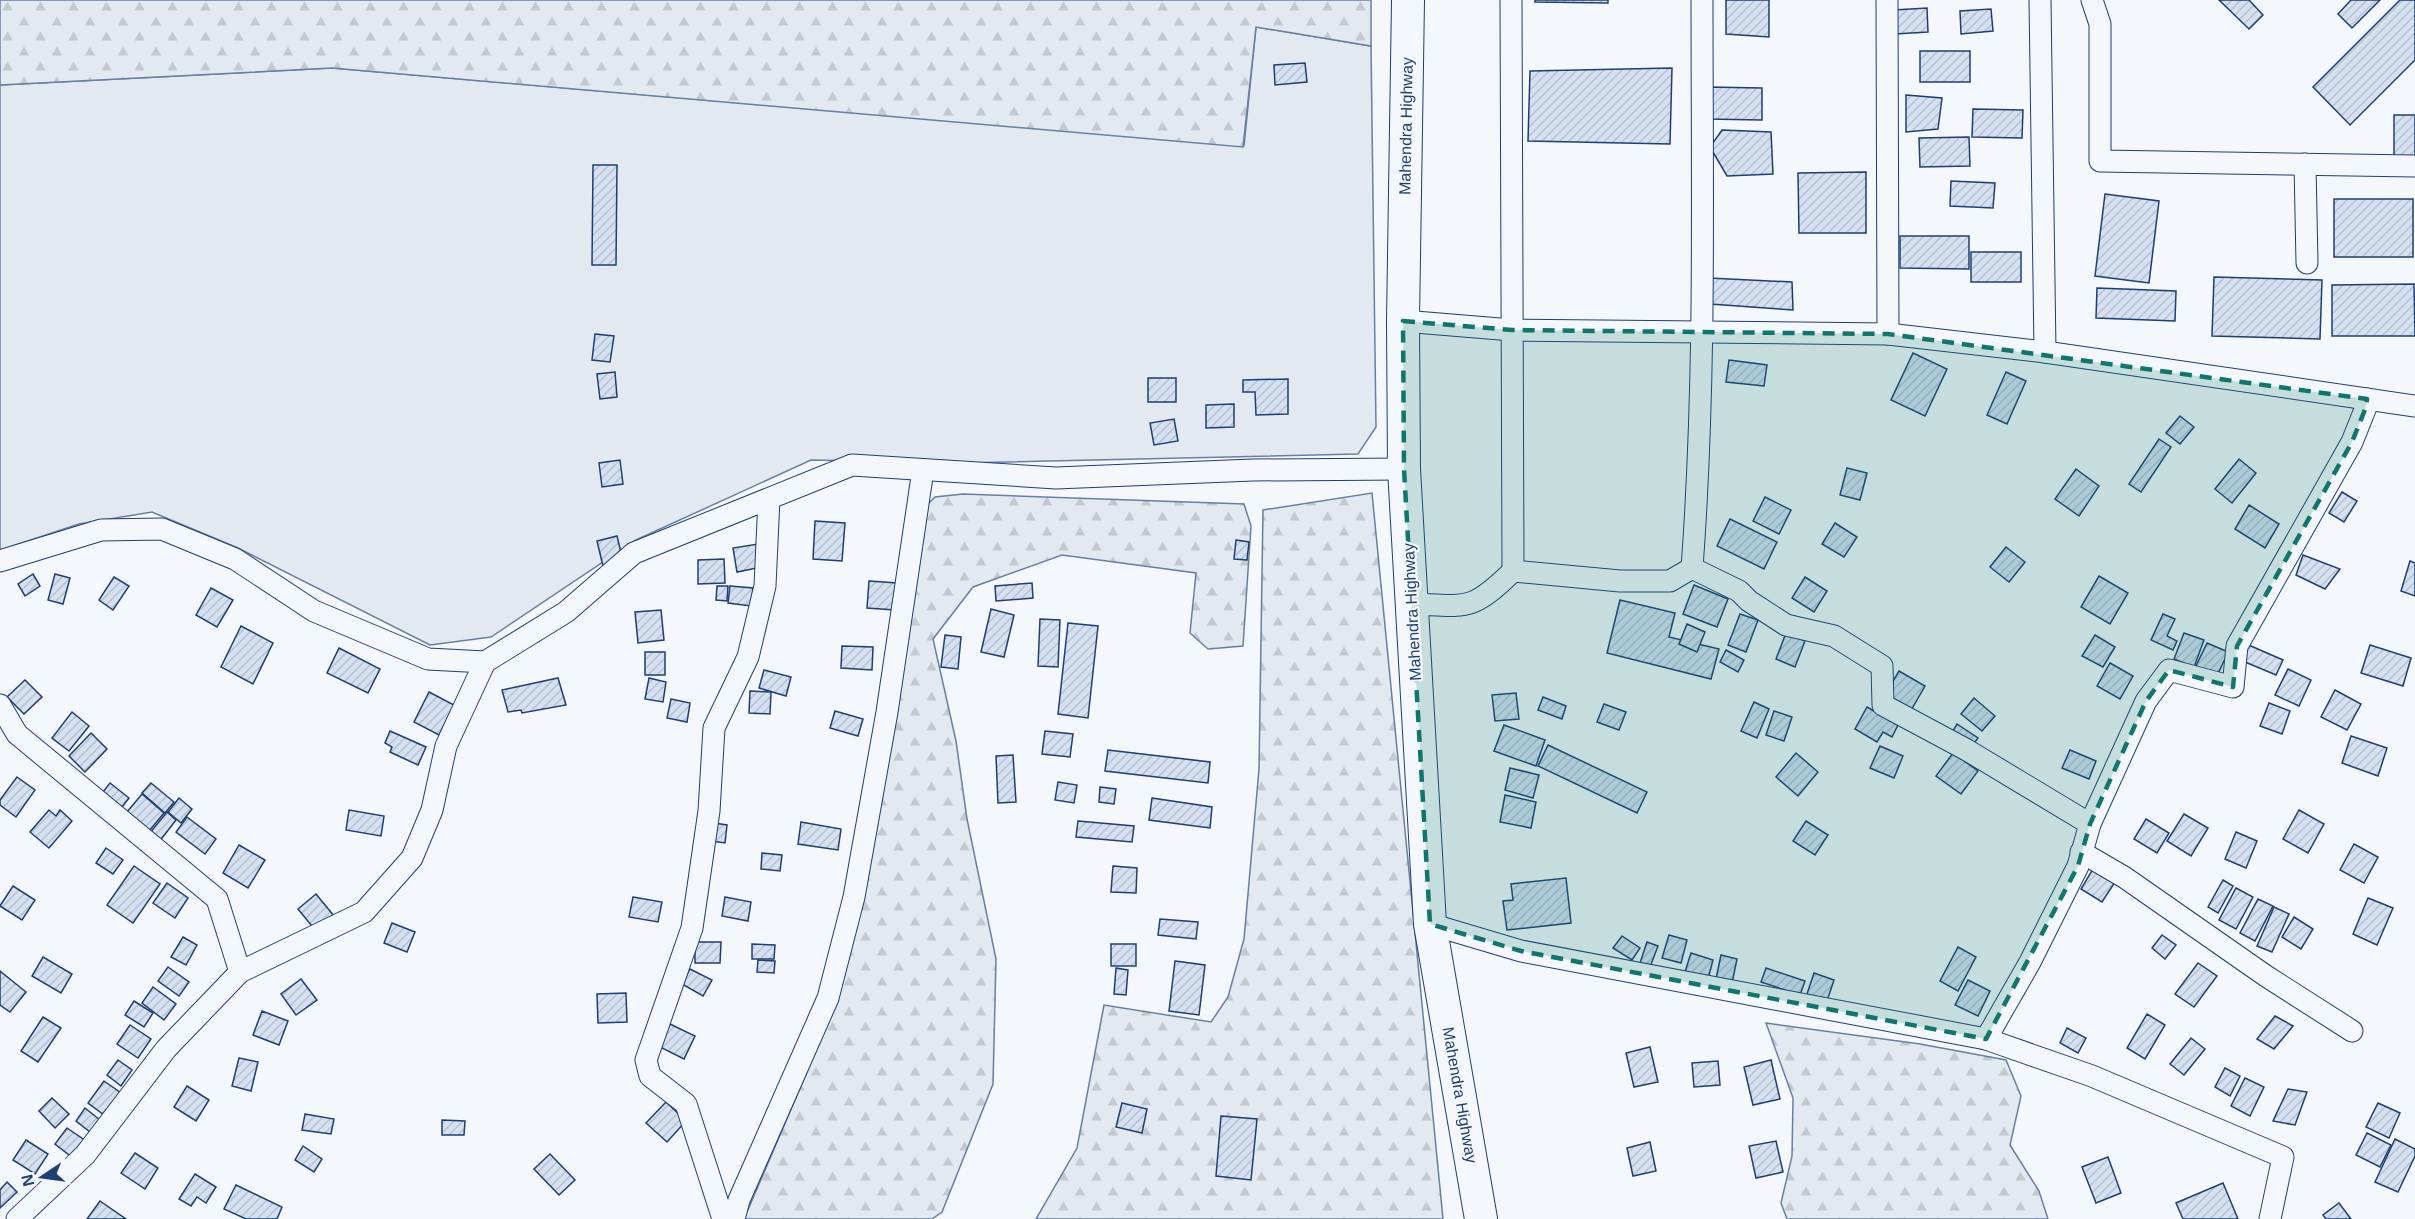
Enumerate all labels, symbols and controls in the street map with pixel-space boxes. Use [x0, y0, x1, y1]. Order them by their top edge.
street label: Mahendra Highway [1396, 57, 1416, 195]
street label: Mahendra Highway [1400, 543, 1424, 681]
street label: Mahendra Highway [1440, 1026, 1480, 1164]
north arrow [12, 1147, 72, 1207]
text: N [18, 1173, 37, 1188]

